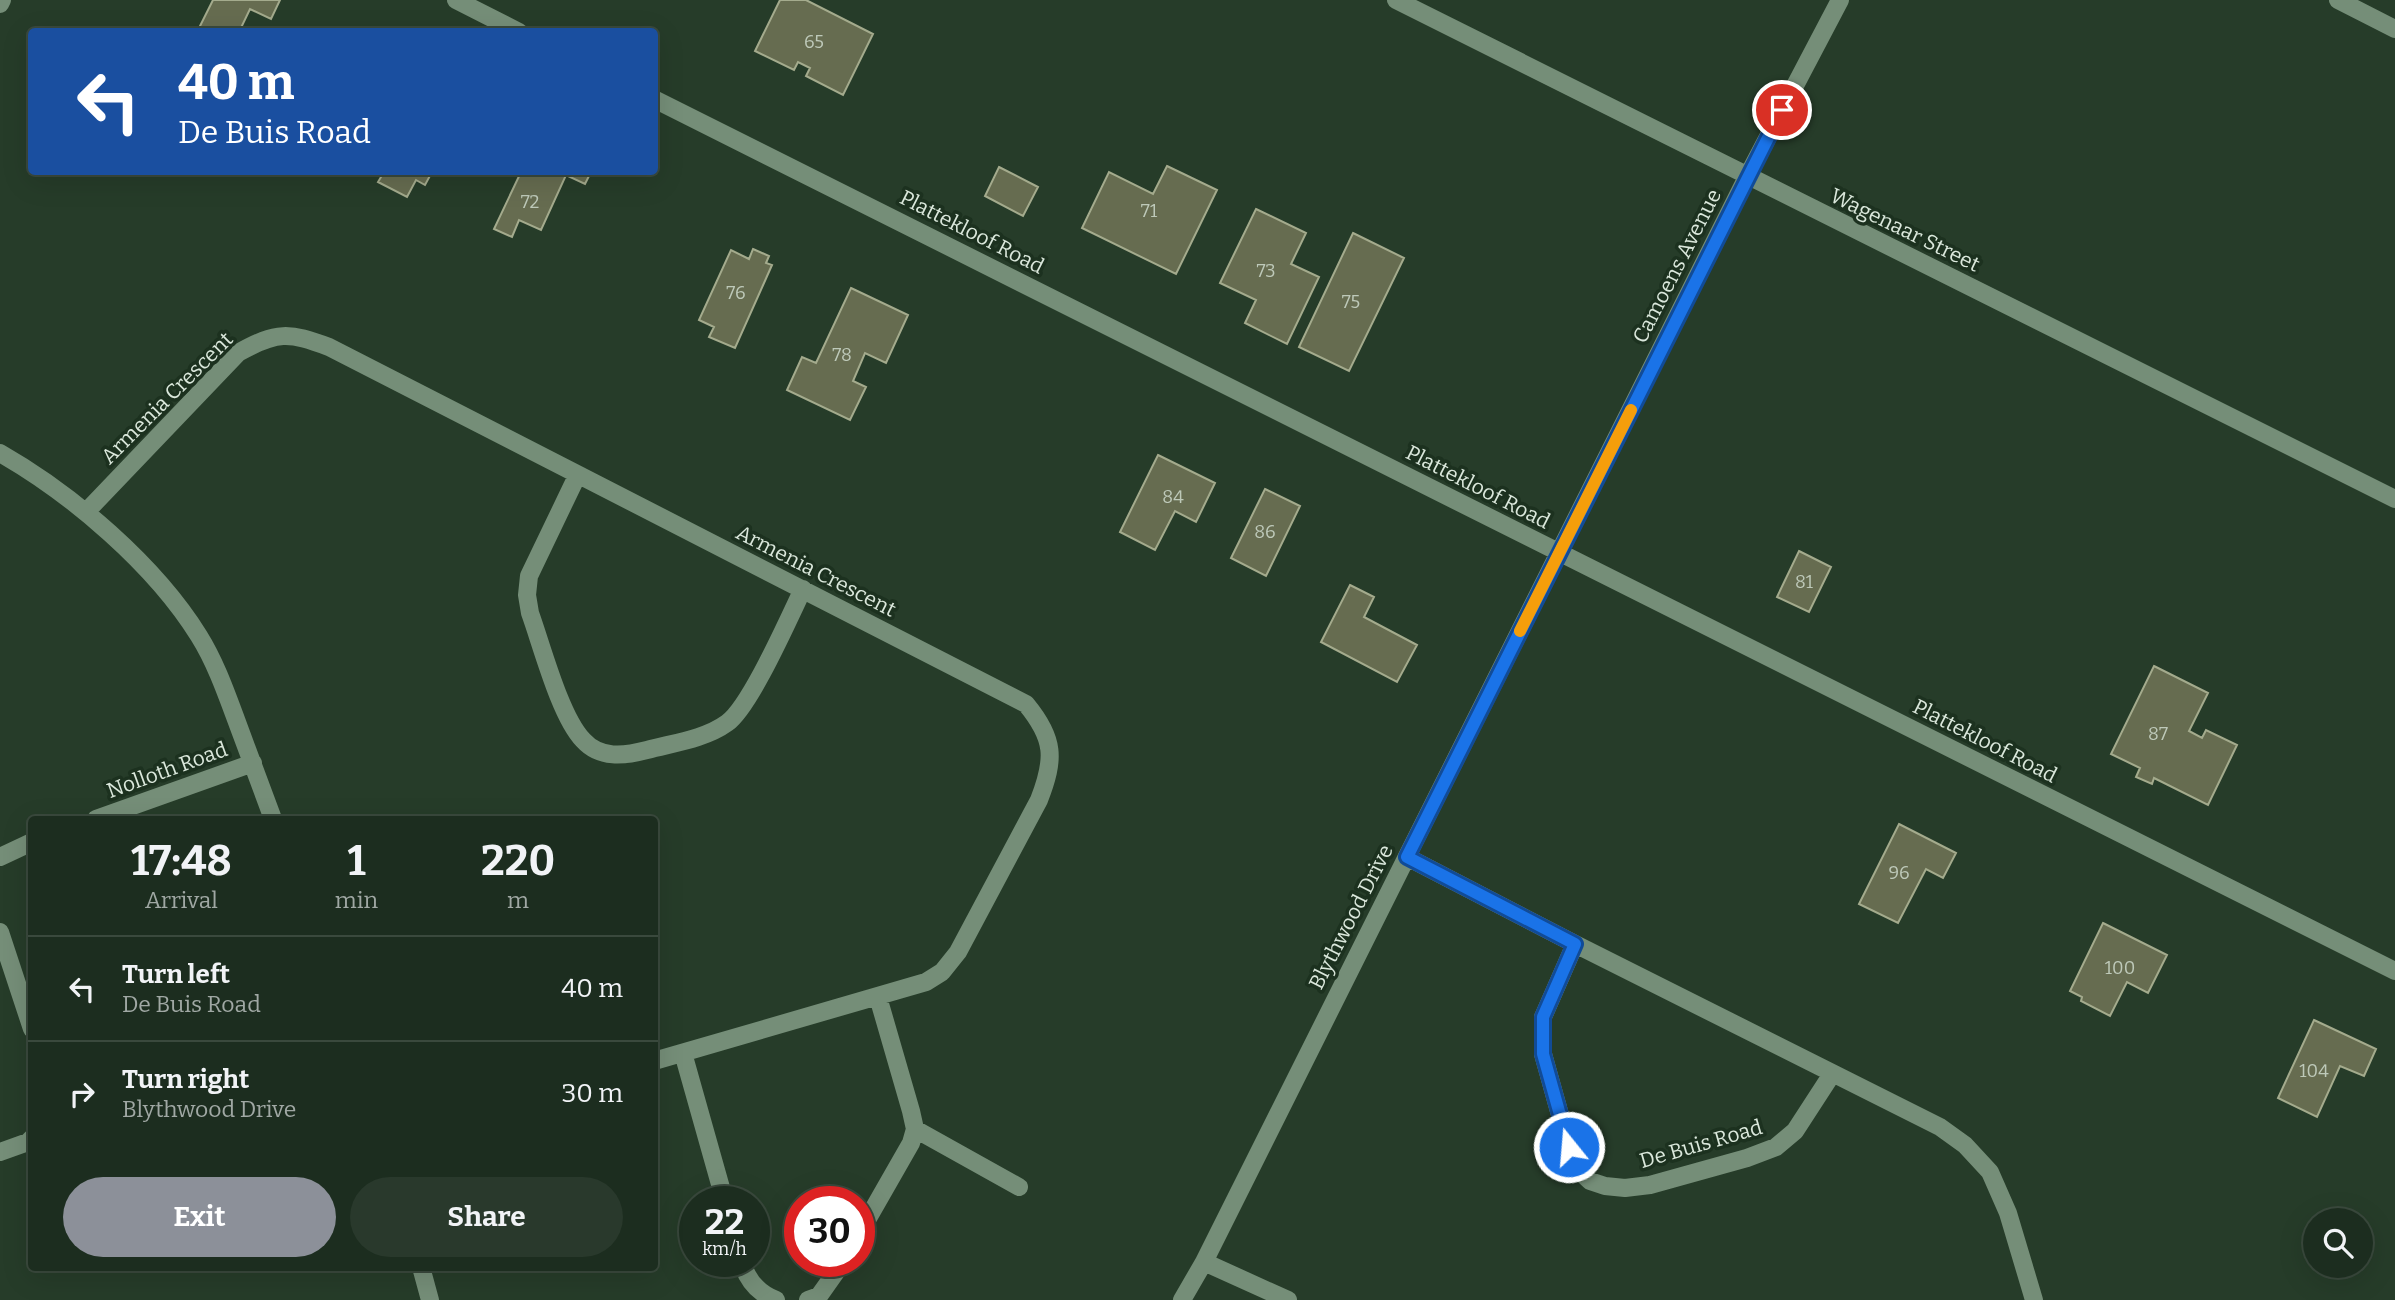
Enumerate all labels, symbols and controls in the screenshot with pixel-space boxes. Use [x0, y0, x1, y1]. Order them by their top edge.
house number: 65 [804, 31, 824, 53]
text: 40 m [178, 53, 295, 112]
icon: left [63, 56, 154, 147]
pin [1752, 80, 1812, 140]
icon: arrive [1763, 91, 1801, 129]
text: De Buis Road [178, 113, 371, 151]
street label: Wagenaar Street [1826, 183, 1984, 278]
street label: Plattekloof Road [895, 184, 1049, 280]
street label: Camoens Avenue [1627, 185, 1727, 347]
house number: 72 [521, 191, 539, 213]
house number: 71 [1141, 200, 1158, 222]
house number: 73 [1257, 260, 1275, 282]
house number: 76 [726, 282, 746, 304]
house number: 75 [1342, 291, 1360, 313]
street label: Armenia Crescent [96, 326, 239, 469]
house number: 78 [832, 344, 852, 366]
street label: Plattekloof Road [1401, 439, 1555, 535]
house number: 84 [1162, 486, 1184, 508]
street label: Armenia Crescent [732, 519, 901, 623]
house number: 86 [1254, 521, 1276, 543]
house number: 81 [1795, 571, 1814, 593]
street label: Plattekloof Road [1908, 693, 2062, 789]
house number: 87 [2148, 723, 2168, 745]
street label: Nolloth Road [103, 736, 231, 804]
text: 17:48 [131, 836, 232, 886]
text: 1 [347, 836, 366, 886]
text: 220 [481, 836, 555, 886]
street label: Blythwood Drive [1303, 840, 1399, 994]
house number: 96 [1888, 862, 1910, 884]
text: Arrival [145, 886, 218, 914]
text: min [335, 886, 378, 914]
text: m [507, 886, 529, 914]
house number: 100 [2105, 957, 2135, 979]
text: Turn left [122, 959, 230, 990]
icon: left [63, 970, 101, 1008]
text: 40 m [561, 973, 623, 1004]
text: De Buis Road [122, 990, 261, 1018]
house number: 104 [2299, 1060, 2329, 1082]
text: Turn right [122, 1064, 249, 1095]
icon: right [63, 1075, 101, 1113]
text: 30 m [562, 1078, 623, 1109]
text: Blythwood Drive [122, 1095, 296, 1123]
position arrow [1532, 1110, 1606, 1184]
street label: De Buis Road [1637, 1114, 1765, 1174]
button: Exit [63, 1177, 336, 1257]
button: Share [350, 1177, 623, 1257]
speed limit sign: 30 [784, 1186, 875, 1277]
text: 22 [705, 1201, 744, 1243]
map controls [2303, 1208, 2373, 1278]
button: search [2303, 1208, 2373, 1278]
text: km/h [702, 1238, 747, 1260]

